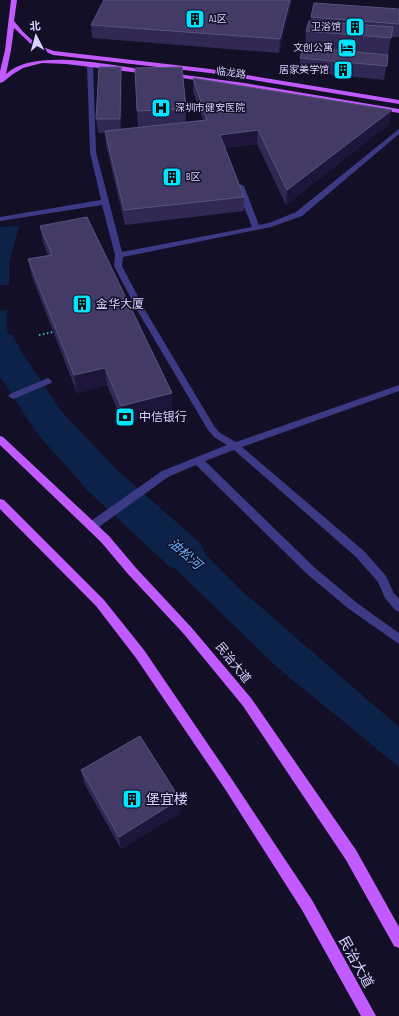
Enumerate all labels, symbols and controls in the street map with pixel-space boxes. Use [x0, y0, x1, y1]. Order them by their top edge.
building icon: A1区 [184, 8, 206, 30]
place label: A1区 [208, 13, 227, 25]
north arrow [16, 16, 56, 56]
building icon: 卫浴馆 [344, 16, 366, 38]
text: 北 [29, 20, 41, 34]
place label: 卫浴馆 [311, 21, 341, 33]
hotel icon: 文创公寓 [336, 37, 358, 59]
place label: 文创公寓 [293, 42, 333, 54]
building icon: 居家美学馆 [332, 59, 354, 81]
place label: 居家美学馆 [279, 64, 329, 76]
street label: 临龙路 [215, 65, 247, 81]
hospital icon: 深圳市健安医院 [150, 97, 172, 119]
place label: 深圳市健安医院 [175, 102, 245, 114]
building icon: B区 [161, 166, 183, 188]
place label: B区 [186, 171, 200, 183]
building icon: 金华大厦 [71, 293, 93, 315]
place label: 金华大厦 [96, 297, 144, 312]
bank icon: 中信银行 [114, 406, 136, 428]
place label: 中信银行 [139, 410, 187, 425]
water label: 油松河 [165, 535, 207, 575]
street label: 民治大道 [212, 640, 254, 686]
building icon: 堡宜楼 [121, 788, 143, 810]
place label: 堡宜楼 [146, 791, 188, 808]
street label: 民治大道 [335, 933, 377, 991]

